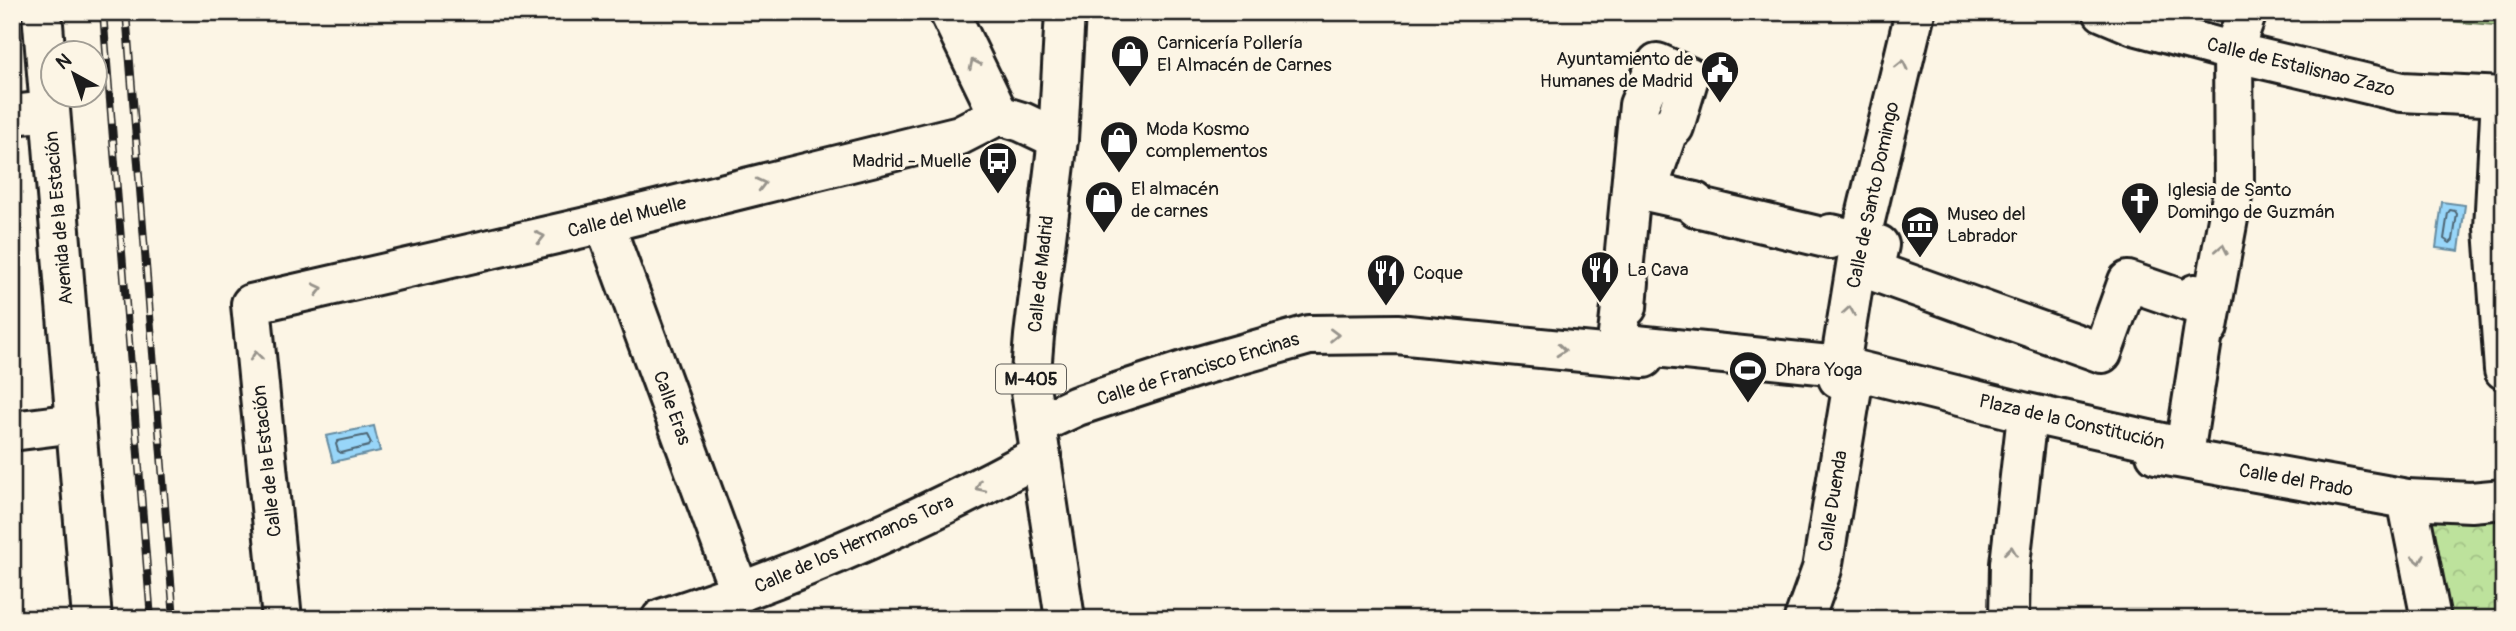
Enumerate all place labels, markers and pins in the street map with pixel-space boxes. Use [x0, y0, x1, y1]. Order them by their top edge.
place label: Carnicería Pollería El Almacén de Carnes [1157, 31, 1332, 77]
shop icon: Carnicería Pollería El Almacén de Carnes [1109, 33, 1151, 88]
place label: Ayuntamiento de Humanes de Madrid [1540, 47, 1694, 93]
public building icon: Ayuntamiento de Humanes de Madrid [1699, 49, 1741, 104]
place label: Moda Kosmo complementos [1146, 117, 1268, 163]
shop icon: Moda Kosmo complementos [1098, 119, 1140, 174]
bus stop icon: Madrid - Muelle [977, 140, 1019, 195]
place label: Madrid - Muelle [852, 149, 972, 173]
place label: El almacén de carnes [1131, 177, 1219, 223]
place label: Iglesia de Santo Domingo de Guzmán [2167, 178, 2335, 224]
shop icon: El almacén de carnes [1083, 179, 1125, 234]
church icon: Iglesia de Santo Domingo de Guzmán [2119, 180, 2161, 235]
place label: Museo del Labrador [1947, 202, 2026, 248]
museum icon: Museo del Labrador [1899, 204, 1941, 259]
restaurant icon: La Cava [1579, 249, 1621, 304]
restaurant icon: Coque [1365, 252, 1407, 307]
place label: La Cava [1627, 258, 1689, 282]
place label: Coque [1413, 261, 1463, 285]
sports icon: Dhara Yoga [1727, 349, 1769, 404]
place label: Dhara Yoga [1775, 358, 1862, 382]

